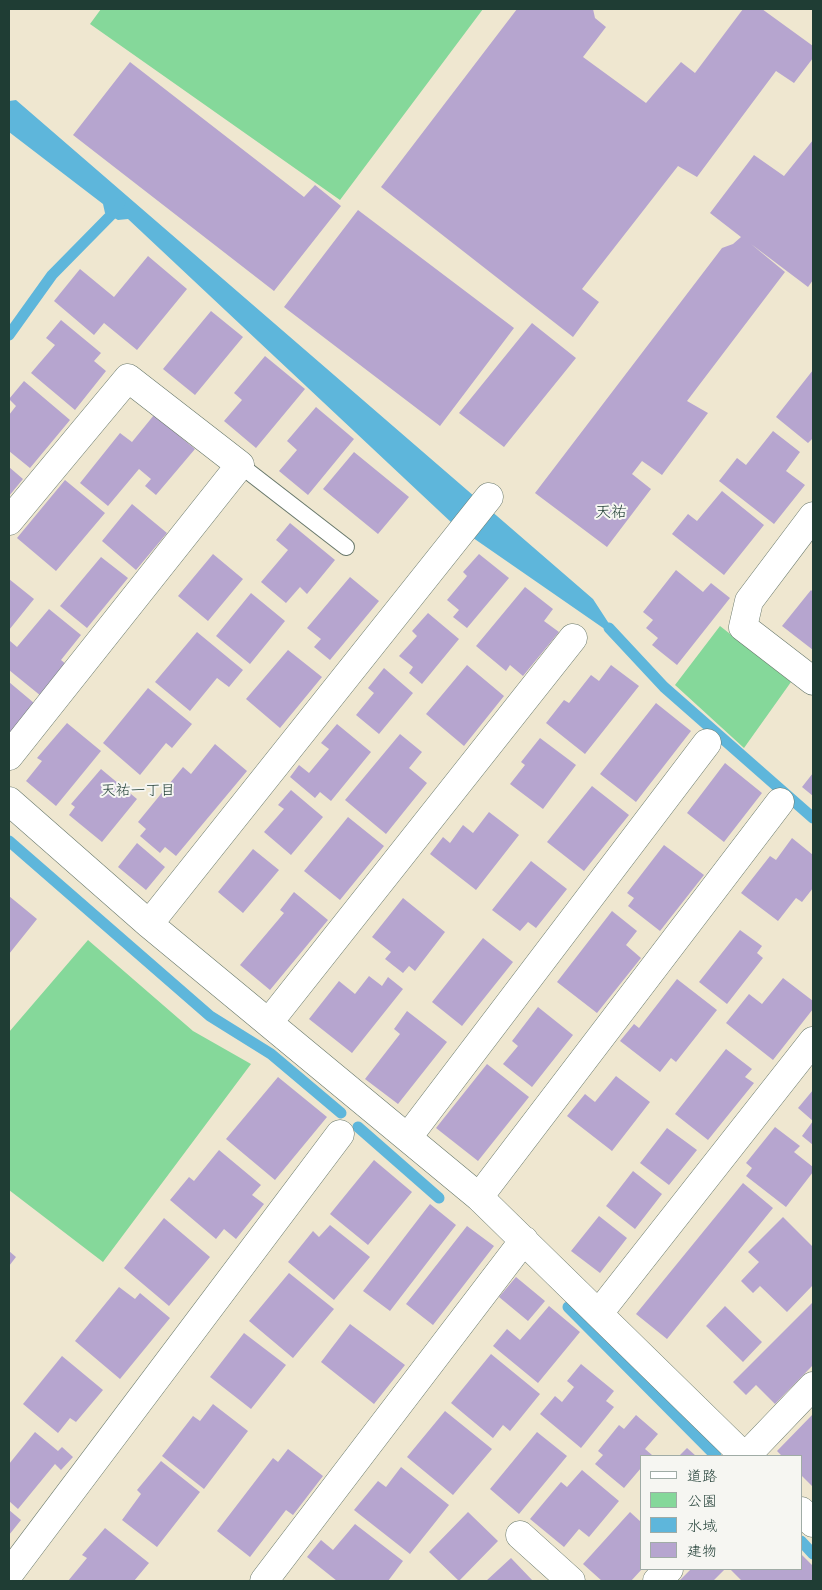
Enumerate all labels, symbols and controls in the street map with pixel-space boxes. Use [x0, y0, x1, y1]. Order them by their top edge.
district label: 天祐 [595, 503, 627, 523]
district label: 天祐一丁目 [101, 782, 175, 800]
legend [640, 1455, 802, 1570]
text: 道路 [687, 1466, 717, 1486]
text: 公園 [687, 1491, 717, 1511]
text: 水域 [687, 1516, 717, 1536]
text: 建物 [687, 1541, 717, 1561]

